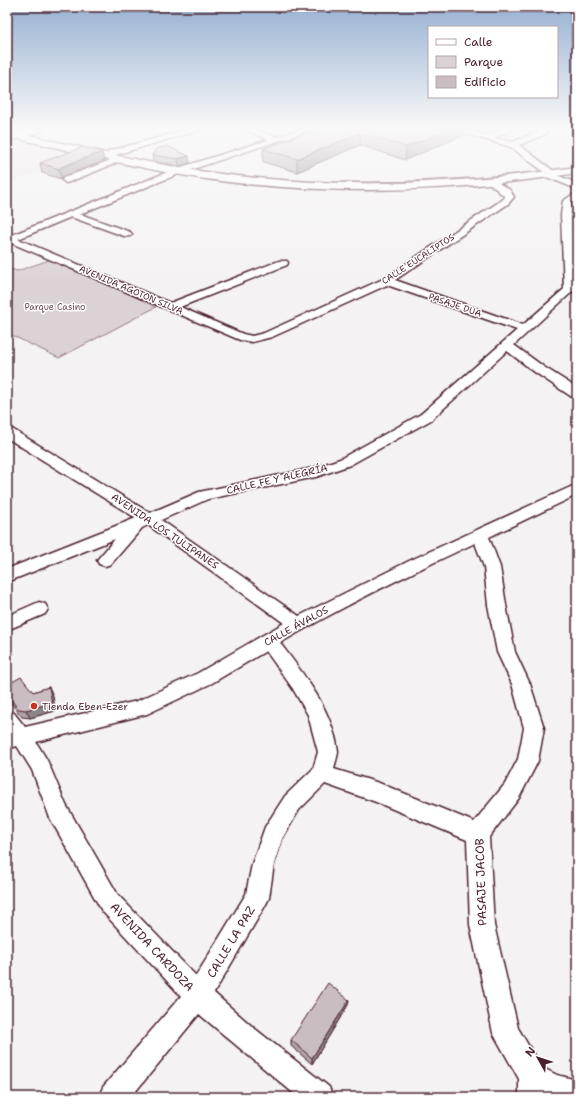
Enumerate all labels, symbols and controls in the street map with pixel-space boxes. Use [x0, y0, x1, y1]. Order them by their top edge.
legend [428, 26, 558, 98]
text: Calle [464, 34, 493, 50]
text: Parque [464, 54, 503, 70]
text: Edificio [464, 74, 506, 90]
street label: CALLE EUCALIPTOS [379, 231, 457, 287]
street label: AVENIDA AGOTON SILVA [77, 263, 185, 317]
street label: PASAJE DUA [427, 290, 484, 320]
park label: Parque Casino [24, 301, 86, 313]
street label: CALLE FE Y ALEGRÍA [225, 461, 329, 497]
street label: AVENIDA LOS TULIPANES [109, 490, 221, 572]
street label: CALLE ÁVALOS [262, 603, 331, 649]
place label: Tienda Eben-Ezer [42, 700, 128, 713]
marker: Tienda Eben-Ezer [29, 701, 39, 711]
street label: PASAJE JACOB [471, 838, 491, 926]
street label: AVENIDA CARDOZA [107, 899, 198, 995]
street label: CALLE LA PAZ [203, 903, 259, 981]
north arrow [518, 1038, 558, 1078]
text: N [522, 1044, 539, 1060]

